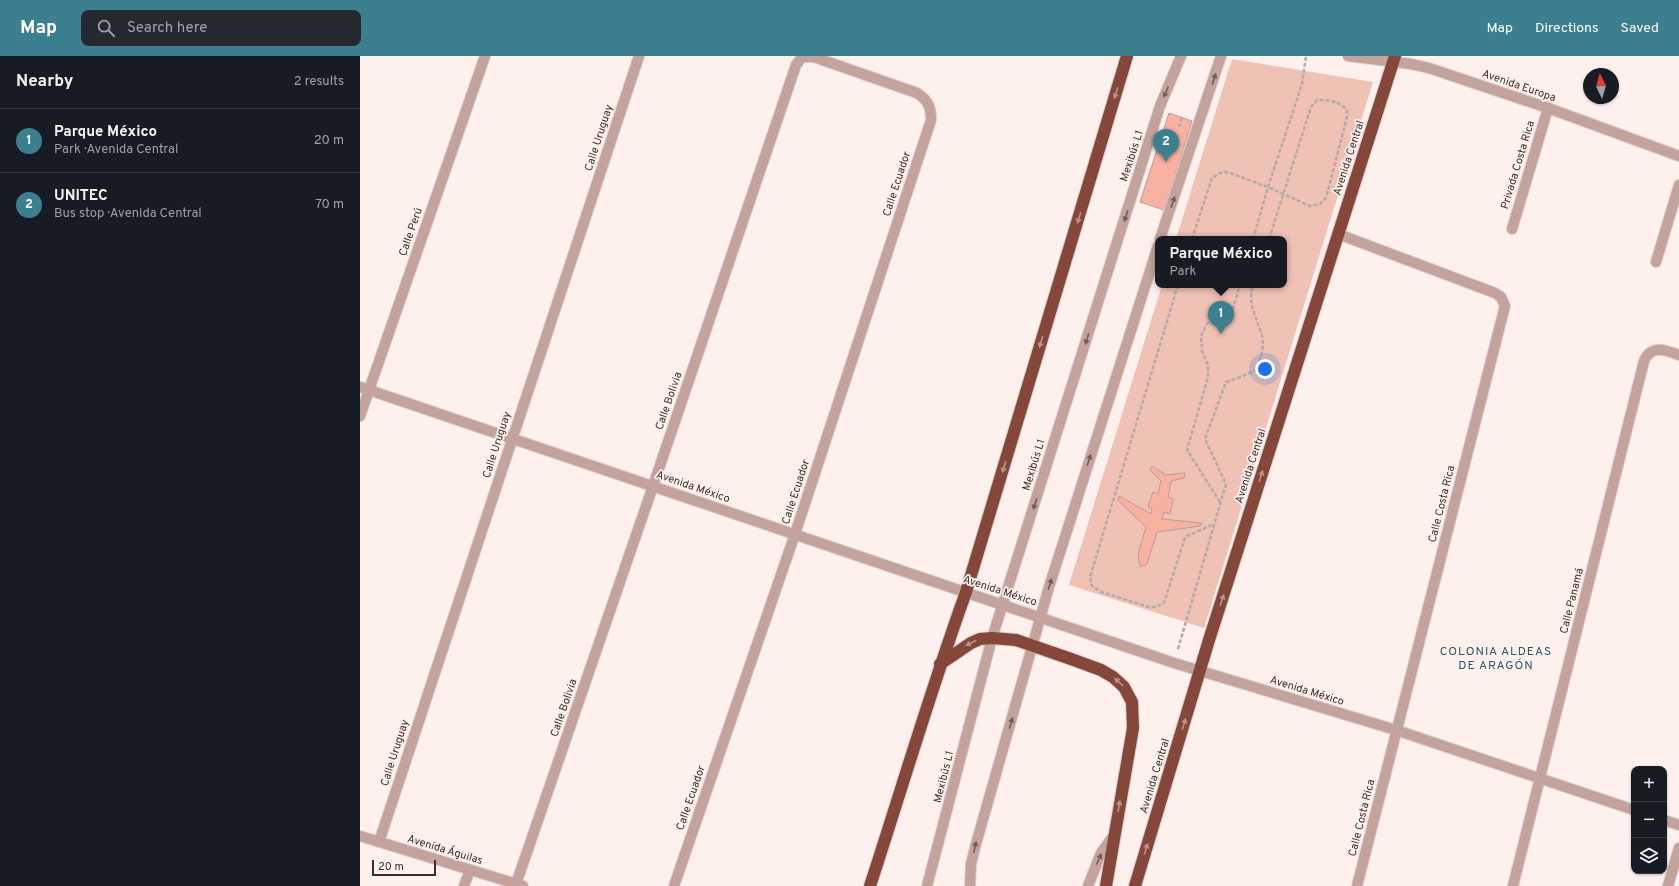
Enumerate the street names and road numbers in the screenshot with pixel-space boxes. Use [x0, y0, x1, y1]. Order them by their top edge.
street label: Avenida Europa [1480, 67, 1558, 105]
street label: Calle Uruguay [582, 103, 616, 173]
street label: Avenida Central [1330, 119, 1368, 197]
street label: Privada Costa Rica [1498, 119, 1538, 211]
street label: Mexibús L1 [1117, 128, 1147, 184]
street label: Calle Ecuador [880, 149, 914, 218]
street label: Calle Perú [396, 206, 426, 258]
street label: Calle Bolivia [653, 370, 686, 432]
street label: Calle Uruguay [480, 410, 514, 480]
street label: Avenida Central [1232, 427, 1270, 505]
street label: Mexibús L1 [1020, 437, 1048, 493]
street label: Calle Ecuador [779, 457, 813, 526]
street label: Calle Costa Rica [1426, 464, 1458, 544]
street label: Avenida México [654, 468, 732, 506]
street label: Calle Panamá [1557, 567, 1587, 635]
street label: Avenida México [961, 572, 1039, 610]
street label: Avenida México [1268, 673, 1346, 709]
street label: Calle Bolivia [548, 677, 581, 739]
street label: Calle Uruguay [378, 718, 412, 788]
street label: Avenida Central [1137, 737, 1173, 815]
street label: Mexibús L1 [931, 749, 957, 805]
street label: Calle Ecuador [673, 763, 709, 832]
street label: Calle Costa Rica [1346, 778, 1378, 858]
street label: Avenida Águilas [406, 831, 485, 868]

